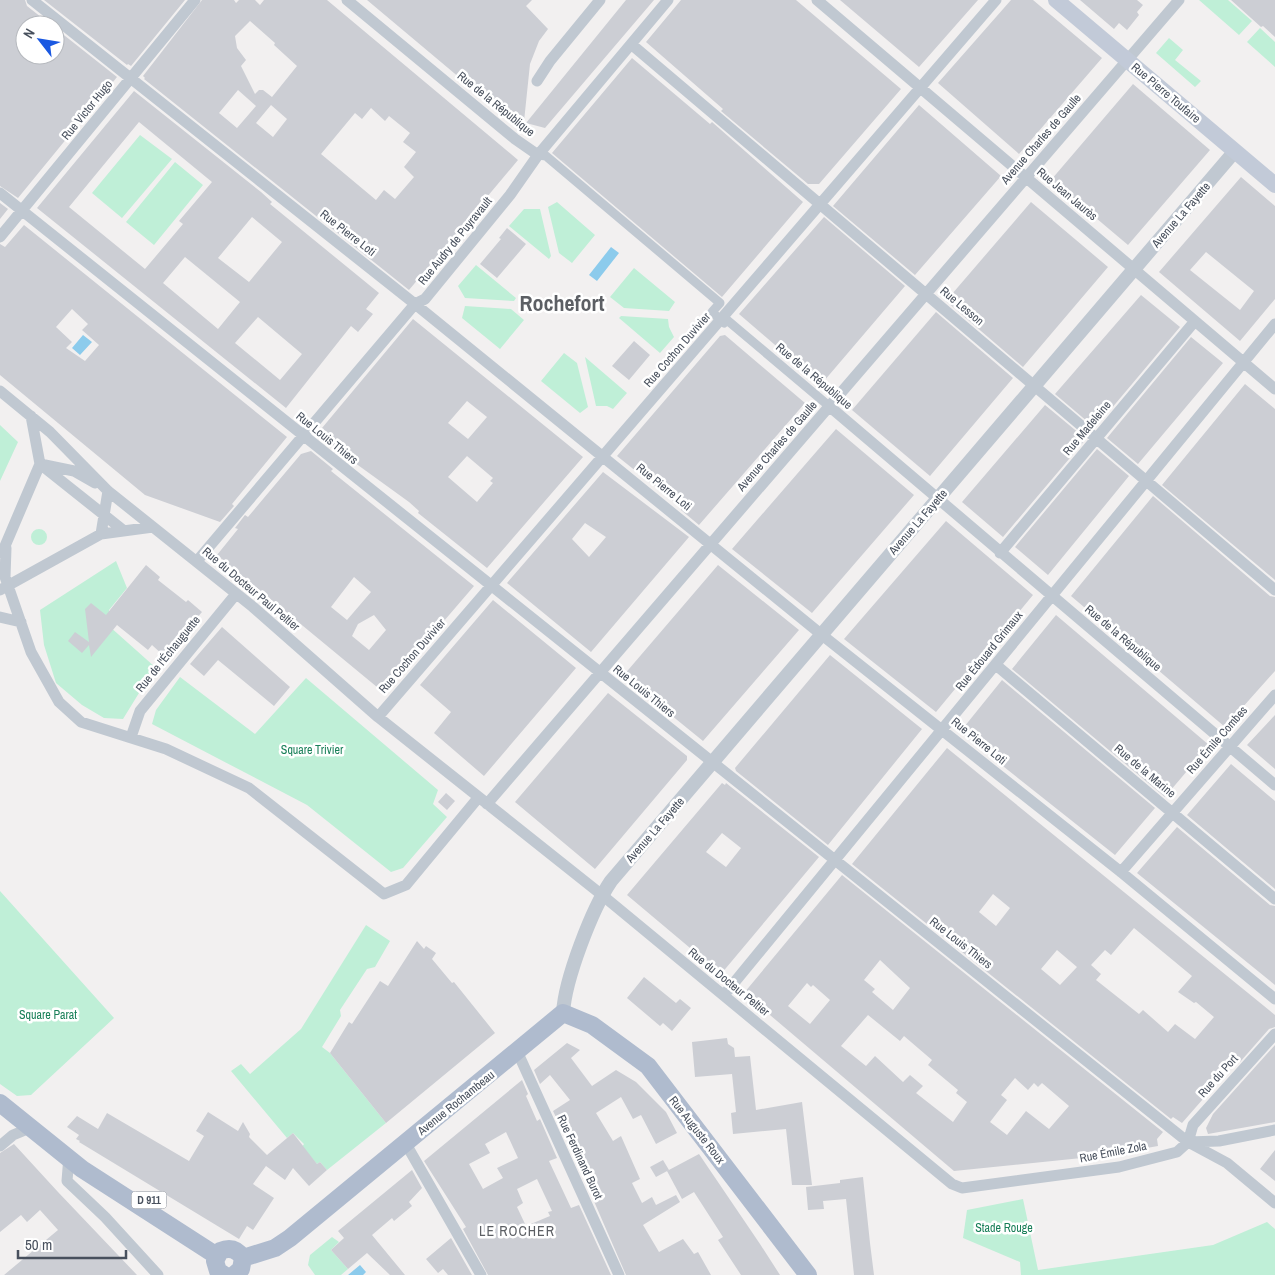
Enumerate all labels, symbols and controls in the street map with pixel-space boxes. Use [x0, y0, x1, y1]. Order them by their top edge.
north arrow [15, 15, 65, 65]
text: N [19, 25, 39, 41]
street label: Rue Pierre Toufaire [1128, 59, 1204, 127]
street label: Rue de la République [454, 68, 538, 140]
street label: Rue Victor Hugo [58, 77, 116, 143]
street label: Avenue Charles de Gaulle [997, 90, 1085, 188]
street label: Rue Jean Jaurès [1033, 164, 1101, 224]
street label: Avenue La Fayette [1147, 179, 1214, 252]
street label: Rue Audry de Puyravault [415, 193, 496, 288]
street label: Rue Pierre Loti [317, 206, 379, 260]
street label: Rue Lesson [937, 283, 987, 329]
district label: Rochefort [519, 288, 605, 318]
street label: Rue Cochon Duvivier [640, 309, 714, 391]
street label: Rue de la République [772, 339, 856, 413]
street label: Avenue Charles de Gaulle [733, 397, 821, 495]
street label: Rue Madeleine [1059, 397, 1115, 459]
street label: Rue Louis Thiers [293, 408, 361, 468]
street label: Rue Pierre Loti [633, 460, 695, 514]
street label: Avenue La Fayette [884, 486, 951, 559]
street label: Rue du Docteur Paul Peltier [199, 543, 304, 635]
street label: Rue de la République [1081, 601, 1165, 675]
street label: Rue Édouard Grimaux [952, 608, 1026, 694]
street label: Rue de l'Échauguette [132, 613, 204, 695]
street label: Rue Cochon Duvivier [375, 615, 449, 697]
street label: Rue Louis Thiers [610, 661, 678, 721]
street label: Rue Émile Combes [1183, 703, 1251, 777]
street label: Rue Pierre Loti [948, 714, 1010, 768]
street label: Rue de la Marine [1111, 741, 1179, 801]
park label: Square Trivier [281, 742, 344, 758]
street label: Avenue La Fayette [621, 794, 688, 867]
street label: Rue Louis Thiers [926, 914, 996, 973]
street label: Rue du Docteur Peltier [685, 944, 773, 1020]
park label: Square Parat [19, 1007, 77, 1023]
street label: Rue du Port [1194, 1051, 1242, 1101]
street label: Avenue Rochambeau [413, 1067, 498, 1140]
street label: Rue Auguste Roux [665, 1093, 729, 1167]
street label: Rue Ferdinand Burot [553, 1112, 607, 1202]
street label: Rue Émile Zola [1078, 1138, 1148, 1166]
road number: D 911 [132, 1192, 166, 1208]
park label: Stade Rouge [975, 1220, 1033, 1236]
district label: LE ROCHER [479, 1222, 555, 1240]
scale bar [18, 1228, 125, 1260]
text: 50 m [25, 1234, 52, 1255]

